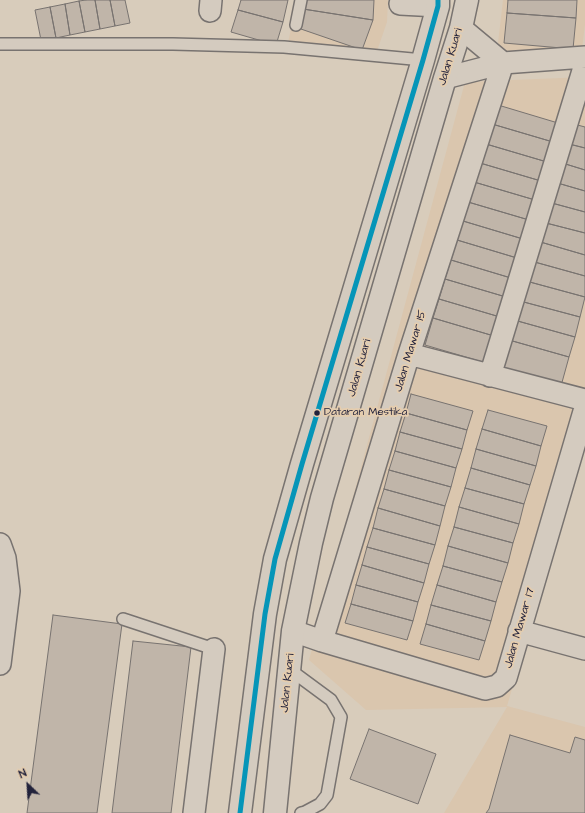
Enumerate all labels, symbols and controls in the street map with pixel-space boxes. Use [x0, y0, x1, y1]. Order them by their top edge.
street label: Jalan Kuari [435, 27, 467, 87]
street label: Jalan Mawar 15 [392, 308, 430, 394]
street label: Jalan Kuari [345, 338, 375, 398]
place label: Dataran Mestika [324, 406, 407, 420]
marker: Dataran Mestika [312, 408, 322, 418]
street label: Jalan Mawar 17 [502, 586, 538, 670]
street label: Jalan Kuari [278, 653, 298, 713]
north arrow [8, 765, 48, 805]
text: N [16, 765, 29, 782]

